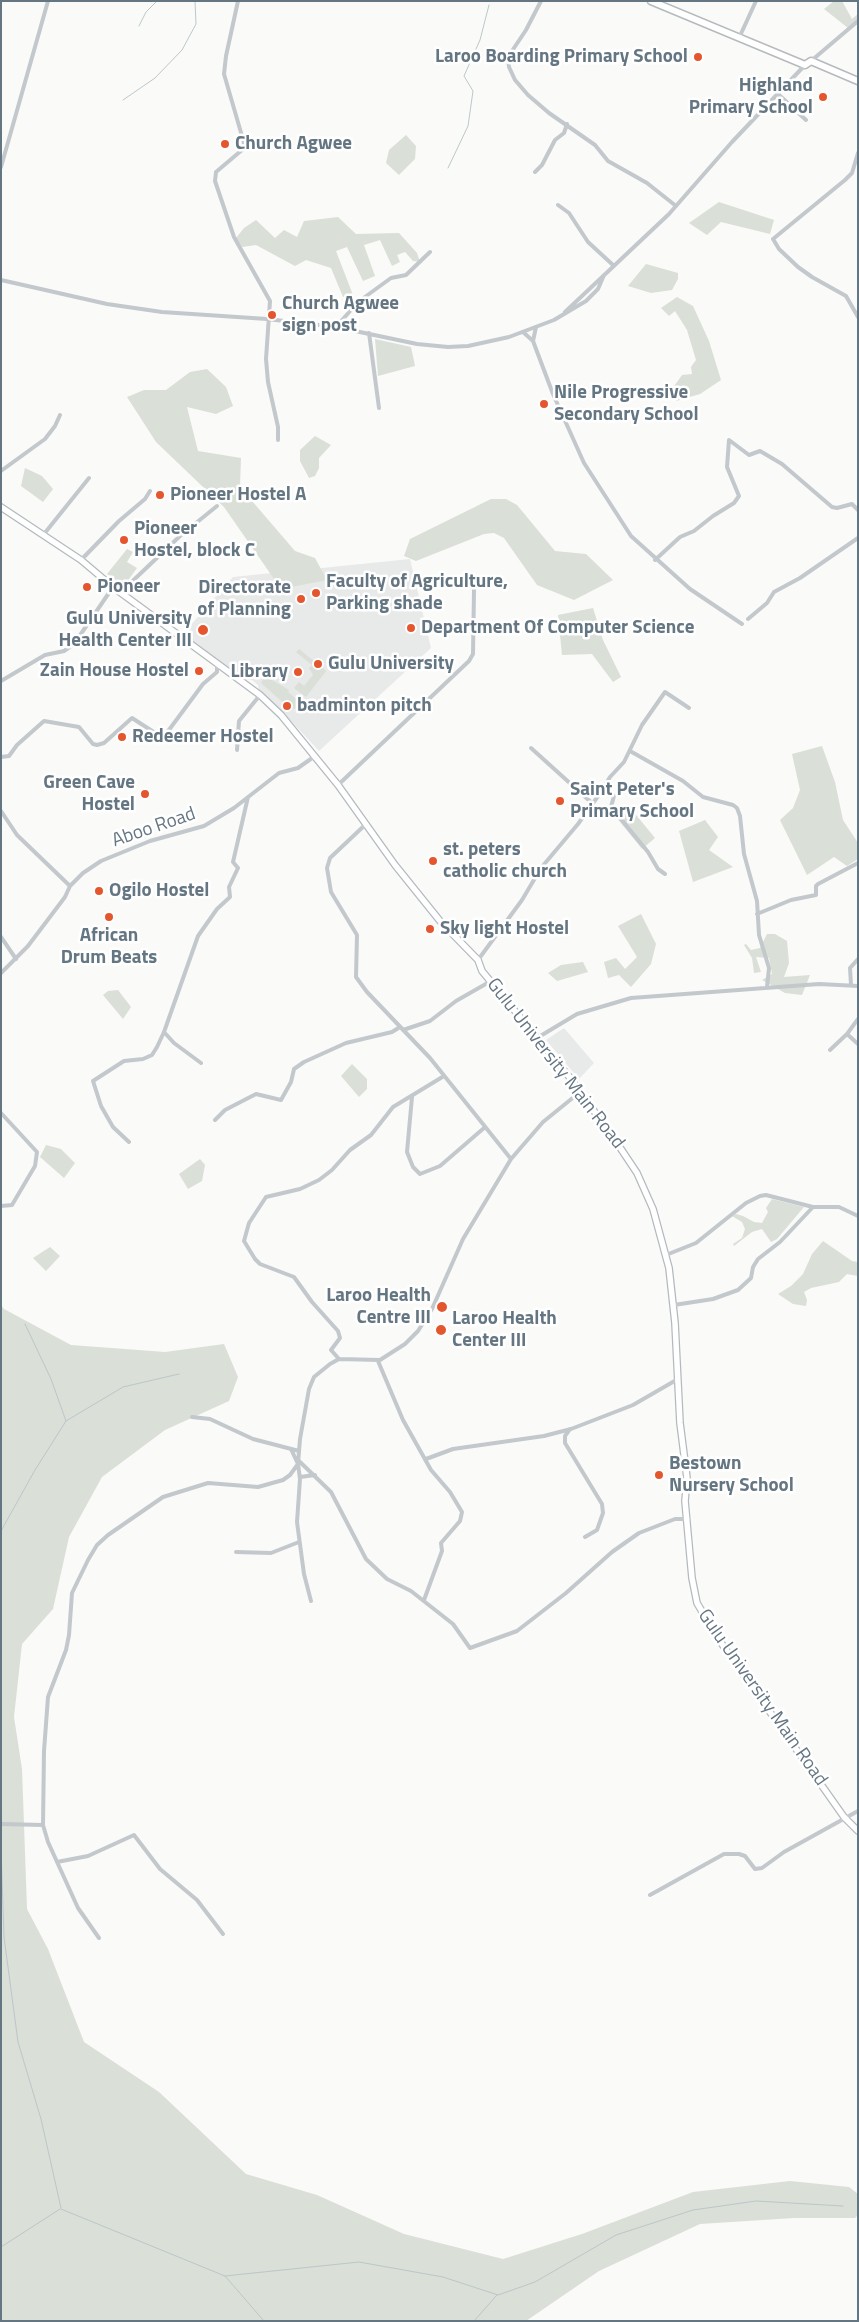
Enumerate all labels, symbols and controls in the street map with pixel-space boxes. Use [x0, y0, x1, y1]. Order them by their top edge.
place label: Laroo Boarding Primary School [435, 46, 688, 68]
marker: Laroo Boarding Primary School [692, 51, 704, 63]
place label: Highland Primary School [689, 75, 813, 119]
marker: Highland Primary School [817, 91, 829, 103]
place label: Church Agwee [235, 133, 352, 155]
marker: Church Agwee [219, 138, 231, 150]
place label: Church Agwee sign post [282, 293, 399, 337]
marker: Church Agwee sign post [266, 309, 278, 321]
place label: Nile Progressive Secondary School [554, 382, 699, 426]
marker: Nile Progressive Secondary School [538, 398, 550, 410]
place label: Pioneer Hostel A [170, 484, 307, 506]
marker: Pioneer Hostel A [154, 489, 166, 501]
place label: Pioneer Hostel, block C [134, 518, 255, 562]
marker: Pioneer Hostel, block C [118, 534, 130, 546]
place label: Faculty of Agriculture, Parking shade [326, 571, 508, 615]
place label: Pioneer [97, 576, 160, 598]
place label: Directorate of Planning [197, 577, 291, 621]
marker: Pioneer [81, 581, 93, 593]
marker: Faculty of Agriculture, Parking shade [310, 587, 322, 599]
marker: Directorate of Planning [295, 593, 307, 605]
place label: Gulu University Health Center III [59, 608, 192, 652]
place label: Department Of Computer Science [421, 617, 694, 639]
marker: Department Of Computer Science [405, 622, 417, 634]
marker: Gulu University Health Center III [196, 623, 210, 637]
place label: Gulu University [328, 653, 454, 675]
marker: Gulu University [312, 658, 324, 670]
place label: Zain House Hostel [40, 660, 189, 682]
place label: Library [230, 661, 288, 683]
marker: Zain House Hostel [193, 665, 205, 677]
marker: Library [292, 666, 304, 678]
place label: badminton pitch [297, 695, 432, 717]
marker: badminton pitch [281, 700, 293, 712]
place label: Redeemer Hostel [132, 726, 274, 748]
marker: Redeemer Hostel [116, 731, 128, 743]
place label: Green Cave Hostel [43, 772, 135, 816]
place label: Saint Peter's Primary School [570, 779, 694, 823]
marker: Green Cave Hostel [139, 788, 151, 800]
marker: Saint Peter's Primary School [554, 795, 566, 807]
street label: Aboo Road [109, 803, 199, 853]
place label: st. peters catholic church [443, 839, 567, 883]
marker: st. peters catholic church [427, 855, 439, 867]
place label: Ogilo Hostel [109, 880, 209, 902]
marker: Ogilo Hostel [93, 885, 105, 897]
marker: African Drum Beats [103, 911, 115, 923]
place label: Sky light Hostel [440, 918, 569, 940]
marker: Sky light Hostel [424, 923, 436, 935]
place label: African Drum Beats [61, 925, 157, 969]
street label: Gulu University Main Road [481, 974, 629, 1154]
place label: Laroo Health Centre III [326, 1285, 431, 1329]
marker: Laroo Health Centre III [435, 1300, 449, 1314]
place label: Laroo Health Center III [452, 1308, 557, 1352]
marker: Laroo Health Center III [434, 1323, 448, 1337]
place label: Bestown Nursery School [669, 1453, 794, 1497]
marker: Bestown Nursery School [653, 1469, 665, 1481]
street label: Gulu University Main Road [692, 1605, 832, 1791]

